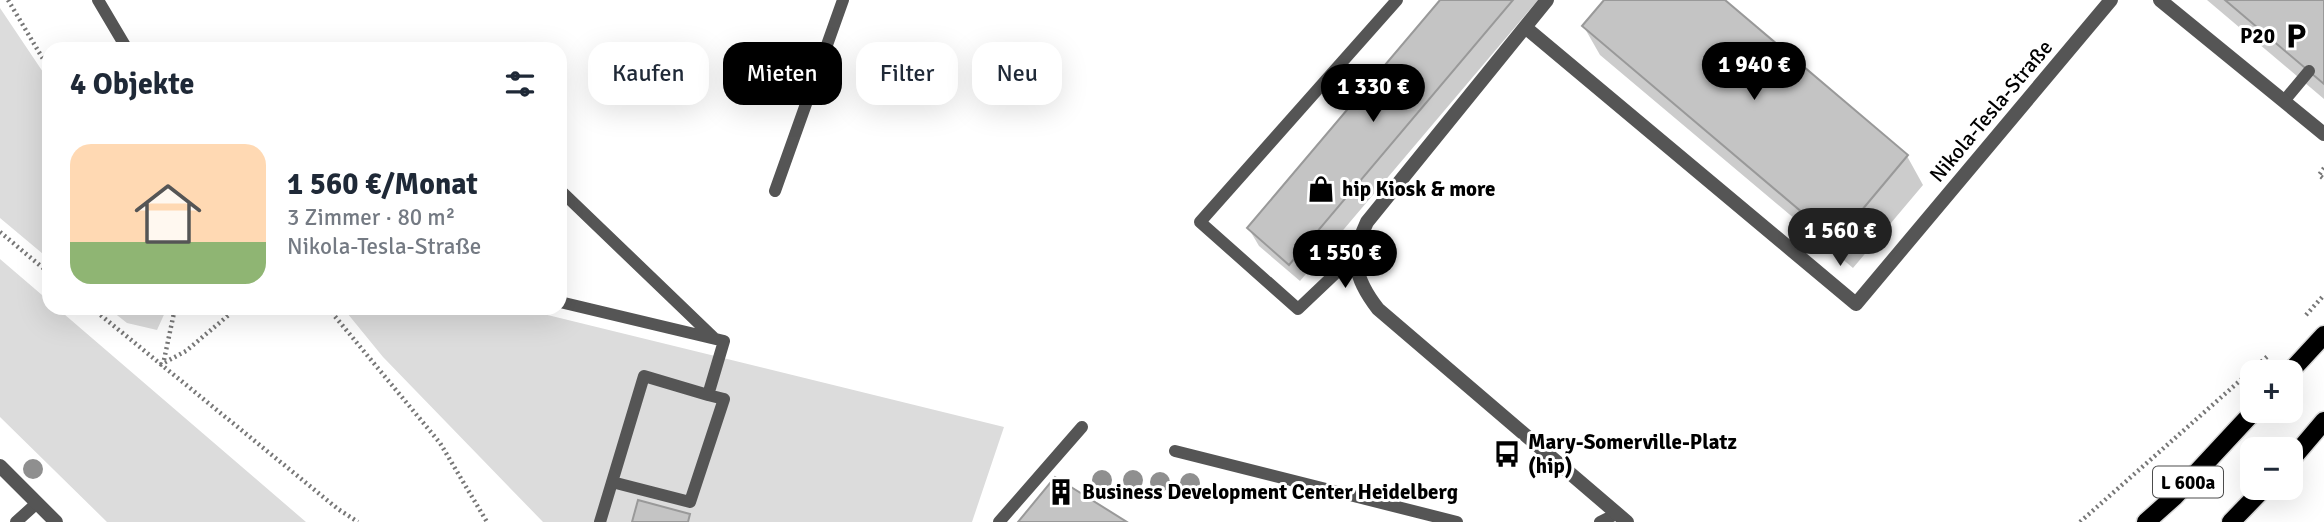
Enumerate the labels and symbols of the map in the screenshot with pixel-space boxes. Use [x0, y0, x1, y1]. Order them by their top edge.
parking icon: P20 [2281, 21, 2311, 51]
place label: P20 [2240, 23, 2275, 49]
street label: Nikola-Tesla-Straße [1924, 35, 2058, 187]
pin: 1 940 € [1689, 42, 1819, 102]
pin: 1 330 € [1308, 64, 1438, 124]
shop icon: hip Kiosk & more [1306, 174, 1336, 204]
place label: hip Kiosk & more [1342, 176, 1496, 202]
pin: 1 560 € [1775, 208, 1905, 268]
pin: 1 550 € [1280, 230, 1410, 290]
place label: Mary-Somerville-Platz (hip) [1528, 429, 1737, 479]
bus stop icon: Mary-Somerville-Platz (hip) [1492, 439, 1522, 469]
road number: L 600a [2153, 467, 2223, 498]
building icon: Business Development Center Heidelberg [1046, 477, 1076, 507]
place label: Business Development Center Heidelberg [1082, 479, 1458, 505]

